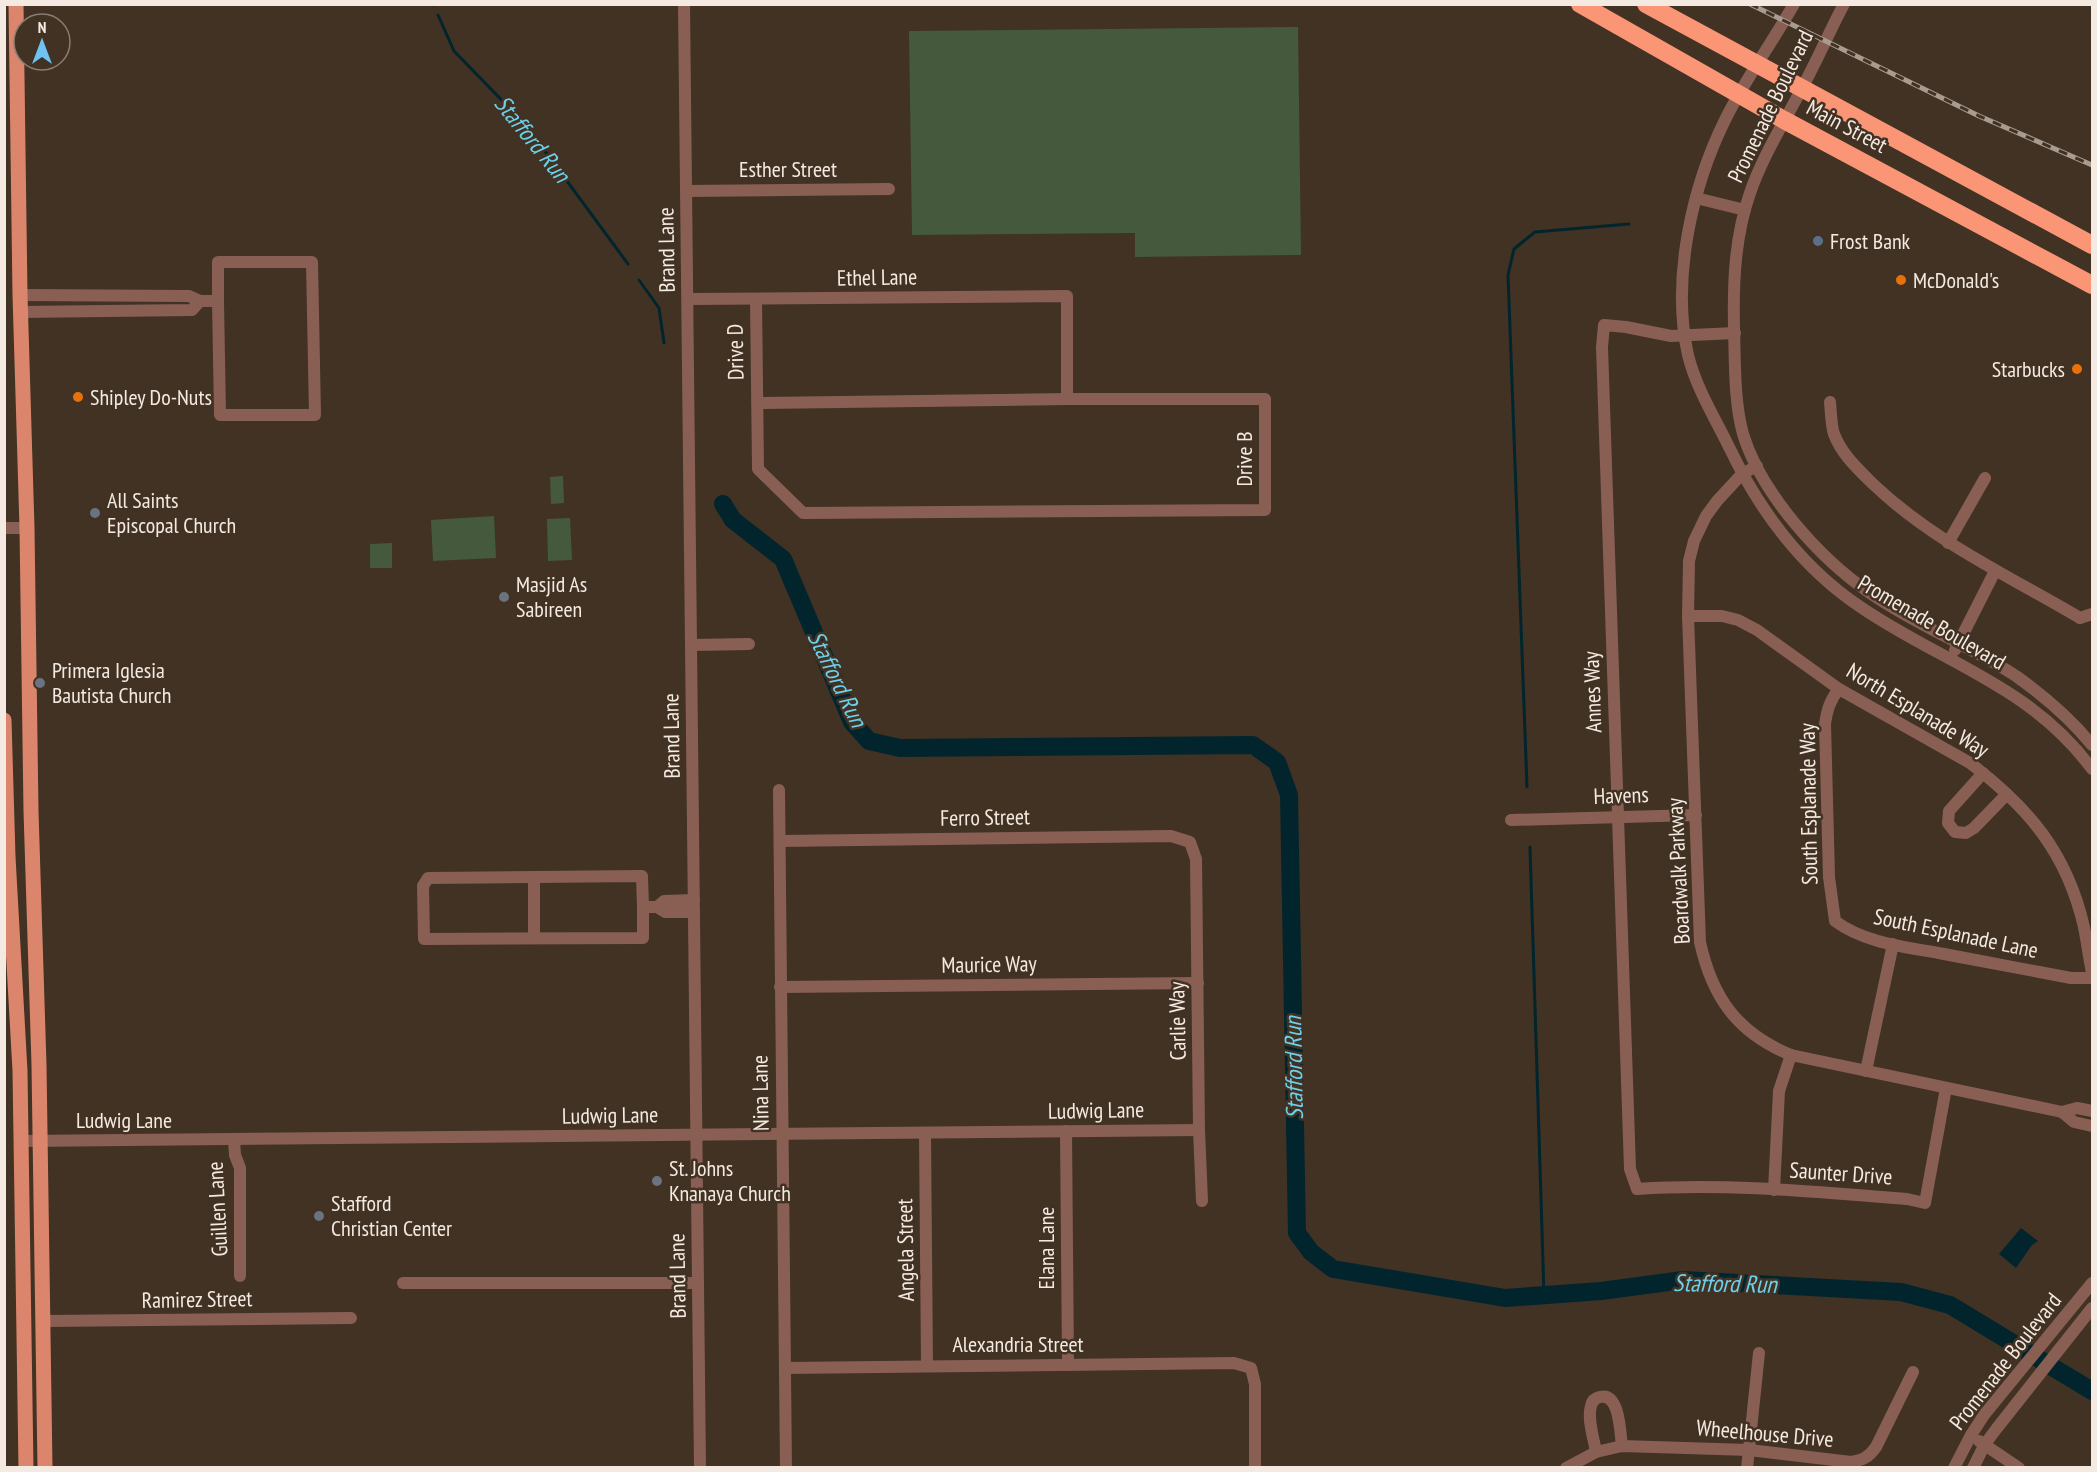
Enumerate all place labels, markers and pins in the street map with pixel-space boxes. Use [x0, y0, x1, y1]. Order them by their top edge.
place label: Frost Bank [1830, 227, 1911, 255]
marker: Frost Bank [1811, 234, 1825, 248]
place label: McDonald's [1913, 266, 1999, 294]
marker: McDonald's [1894, 273, 1908, 287]
place label: Starbucks [1992, 355, 2065, 383]
marker: Starbucks [2070, 362, 2084, 376]
place label: Shipley Do-Nuts [90, 383, 212, 411]
marker: Shipley Do-Nuts [71, 390, 85, 404]
place label: All Saints Episcopal Church [107, 486, 236, 539]
marker: All Saints Episcopal Church [88, 506, 102, 520]
place label: Masjid As Sabireen [516, 570, 587, 623]
marker: Masjid As Sabireen [497, 590, 511, 604]
place label: Primera Iglesia Bautista Church [52, 656, 171, 709]
marker: Primera Iglesia Bautista Church [33, 676, 47, 690]
place label: St. Johns Knanaya Church [669, 1154, 791, 1207]
marker: St. Johns Knanaya Church [650, 1174, 664, 1188]
place label: Stafford Christian Center [331, 1189, 452, 1242]
marker: Stafford Christian Center [312, 1209, 326, 1223]

